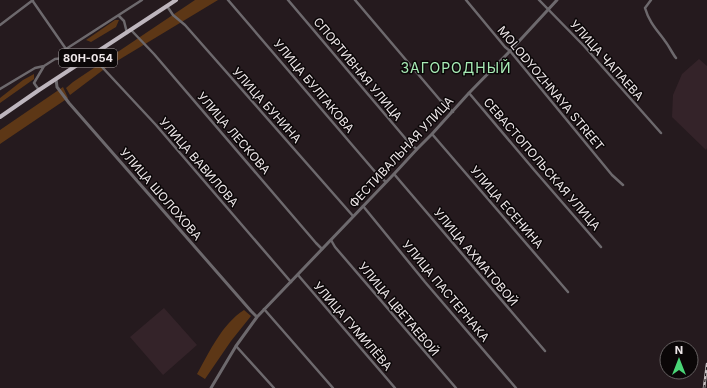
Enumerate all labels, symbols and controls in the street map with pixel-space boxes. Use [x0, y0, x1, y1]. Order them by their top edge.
street label: СПОРТИВНАЯ УЛИЦА [310, 14, 406, 124]
street label: УЛИЦА ЧАПАЕВА [567, 17, 647, 103]
street label: MOLODYOZHNAYA STREET [494, 23, 608, 154]
street label: УЛИЦА БУЛГАКОВА [271, 36, 357, 136]
road number: 80Н-054 [59, 49, 117, 67]
district label: ЗАГОРОДНЫЙ [400, 58, 512, 76]
street label: УЛИЦА БУНИНА [229, 64, 305, 146]
street label: УЛИЦА ЛЕСКОВА [194, 89, 274, 177]
street label: ФЕСТИВАЛЬНАЯ УЛИЦА [346, 93, 456, 211]
street label: СЕВАСТОПОЛЬСКАЯ УЛИЦА [480, 95, 604, 233]
street label: УЛИЦА ВАВИЛОВА [156, 114, 242, 210]
street label: УЛИЦА ШОЛОХОВА [117, 145, 205, 243]
street label: УЛИЦА ЕСЕНИНА [467, 163, 547, 251]
street label: УЛИЦА АХМАТОВОЙ [431, 205, 521, 309]
street label: УЛИЦА ПАСТЕРНАКА [399, 237, 493, 345]
street label: УЛИЦА ЦВЕТАЕВОЙ [355, 259, 443, 359]
street label: УЛИЦА ГУМИЛЁВА [310, 279, 396, 373]
north arrow [659, 340, 699, 380]
text: N [675, 343, 683, 357]

